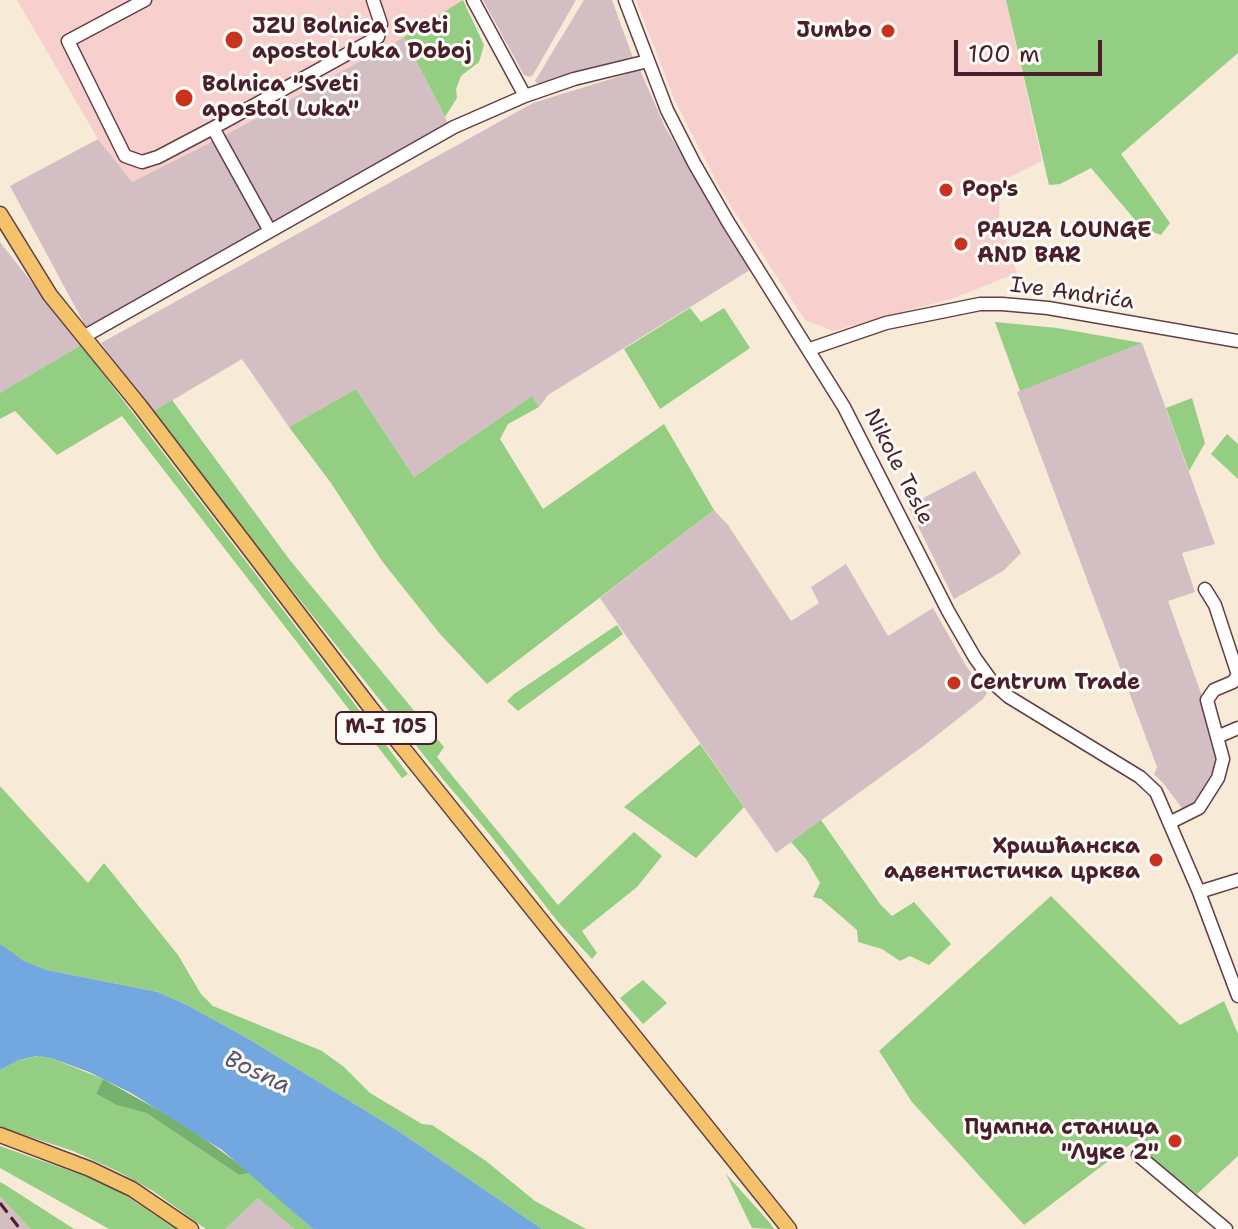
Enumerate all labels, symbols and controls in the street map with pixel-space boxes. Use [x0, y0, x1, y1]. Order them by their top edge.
place label: JZU Bolnica Sveti apostol Luka Doboj [252, 14, 472, 66]
place label: Jumbo [796, 18, 872, 44]
marker: Jumbo [879, 22, 897, 40]
scale bar [958, 24, 1106, 74]
marker: JZU Bolnica Sveti apostol Luka Doboj [223, 29, 245, 51]
text: 100 m [968, 38, 1040, 70]
place label: Bolnica "Sveti apostol Luka" [202, 72, 359, 124]
marker: Bolnica "Sveti apostol Luka" [173, 87, 195, 109]
place label: Pop's [962, 177, 1018, 203]
marker: Pop's [937, 181, 955, 199]
place label: PAUZA LOUNGE AND BAR [977, 218, 1152, 270]
marker: PAUZA LOUNGE AND BAR [952, 235, 970, 253]
street label: Ive Andrića [1008, 272, 1136, 316]
street label: Nikole Tesle [858, 405, 938, 529]
place label: Centrum Trade [970, 670, 1140, 696]
marker: Centrum Trade [945, 674, 963, 692]
road number: M-I 105 [336, 712, 436, 744]
place label: Хришћанска адвентистичка црква [884, 834, 1140, 886]
marker: Хришћанска адвентистичка црква [1147, 851, 1165, 869]
water label: Bosna [219, 1045, 295, 1101]
place label: Пумпна станица "Луке 2" [964, 1115, 1159, 1166]
marker: Пумпна станица "Луке 2" [1166, 1132, 1184, 1150]

